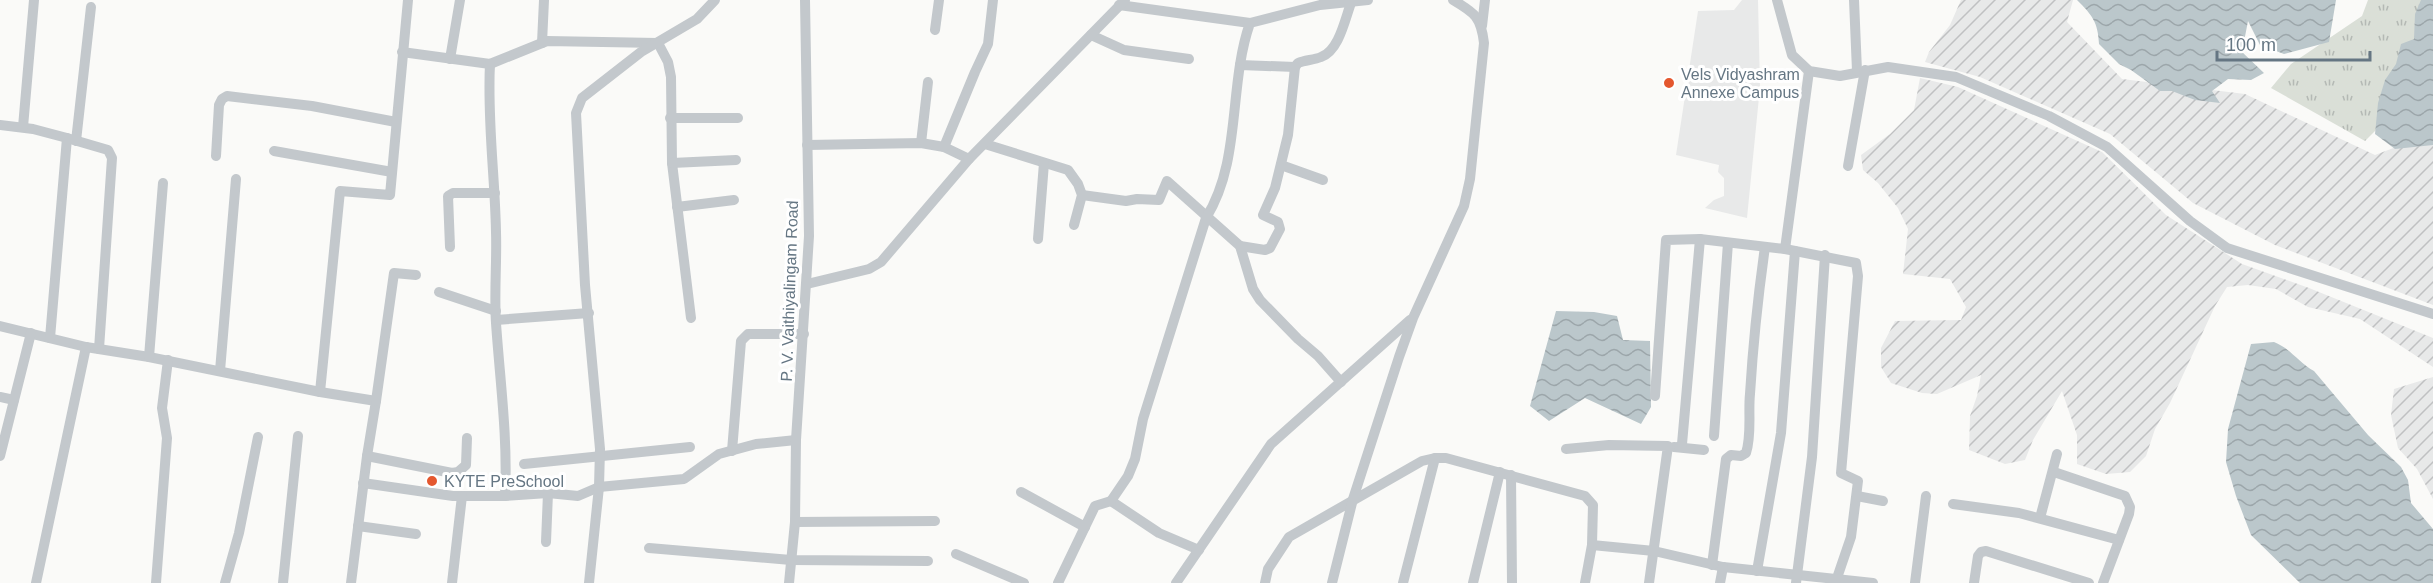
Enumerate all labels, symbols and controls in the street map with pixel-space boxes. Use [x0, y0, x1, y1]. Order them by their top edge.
scale bar [2217, 24, 2370, 62]
text: 100 m [2226, 35, 2276, 55]
place label: Vels Vidyashram Annexe Campus [1681, 66, 1800, 101]
marker: Vels Vidyashram Annexe Campus [1662, 76, 1676, 90]
street label: P. V. Vaithiyalingam Road [778, 200, 801, 382]
place label: KYTE PreSchool [444, 473, 564, 490]
marker: KYTE PreSchool [425, 474, 439, 488]

